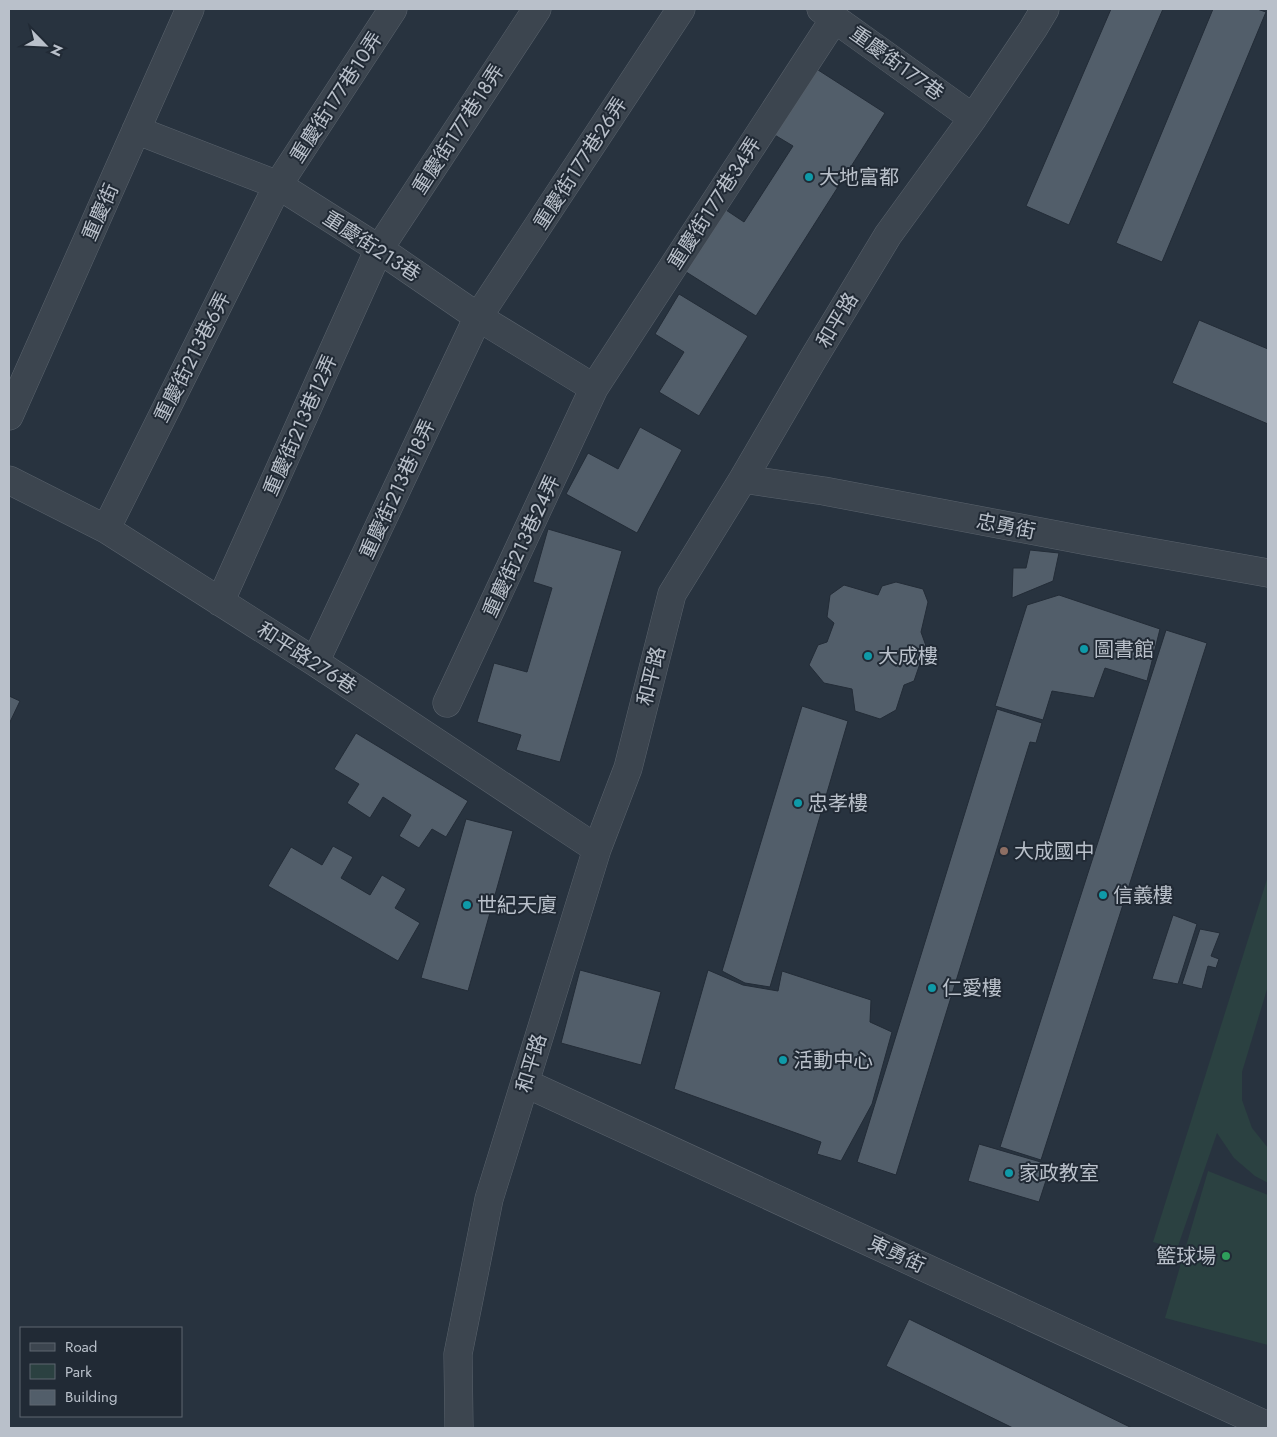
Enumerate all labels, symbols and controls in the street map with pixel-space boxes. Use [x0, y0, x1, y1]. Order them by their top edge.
street label: 重慶街177巷 [844, 19, 950, 107]
north arrow [20, 20, 70, 70]
street label: 重慶街177巷10弄 [283, 26, 390, 168]
text: N [45, 41, 68, 59]
street label: 重慶街177巷18弄 [405, 59, 511, 200]
street label: 重慶街177巷26弄 [527, 91, 634, 235]
street label: 重慶街177巷34弄 [661, 131, 768, 275]
place label: 大地富都 [819, 163, 899, 192]
marker: 大地富都 [803, 171, 815, 183]
street label: 重慶街 [75, 179, 126, 246]
street label: 重慶街213巷 [317, 204, 426, 289]
street label: 重慶街213巷6弄 [147, 287, 238, 427]
street label: 和平路 [810, 287, 865, 353]
street label: 重慶街213巷12弄 [256, 350, 345, 500]
street label: 重慶街213巷18弄 [352, 415, 443, 564]
street label: 重慶街213巷24弄 [476, 470, 567, 622]
street label: 忠勇街 [974, 507, 1038, 546]
street label: 和平路276巷 [251, 615, 362, 701]
place label: 圖書館 [1094, 635, 1154, 664]
place label: 大成樓 [878, 642, 938, 671]
marker: 圖書館 [1078, 643, 1090, 655]
street label: 和平路 [630, 644, 673, 709]
marker: 大成樓 [862, 650, 874, 662]
place label: 忠孝樓 [808, 789, 868, 818]
marker: 忠孝樓 [792, 797, 804, 809]
place label: 大成國中 [1014, 837, 1094, 866]
marker: 大成國中 [998, 845, 1010, 857]
place label: 信義樓 [1113, 881, 1173, 910]
marker: 信義樓 [1097, 889, 1109, 901]
place label: 世紀天廈 [477, 891, 557, 920]
marker: 世紀天廈 [461, 899, 473, 911]
place label: 仁愛樓 [942, 974, 1002, 1003]
marker: 仁愛樓 [926, 982, 938, 994]
street label: 和平路 [509, 1030, 554, 1096]
place label: 活動中心 [793, 1046, 873, 1075]
marker: 活動中心 [777, 1054, 789, 1066]
place label: 家政教室 [1019, 1159, 1099, 1188]
marker: 家政教室 [1003, 1167, 1015, 1179]
street label: 東勇街 [863, 1229, 930, 1280]
place label: 籃球場 [1156, 1242, 1216, 1271]
marker: 籃球場 [1220, 1250, 1232, 1262]
legend [20, 1327, 182, 1417]
text: Road [65, 1336, 97, 1358]
text: Park [65, 1361, 92, 1383]
text: Building [65, 1386, 117, 1408]

